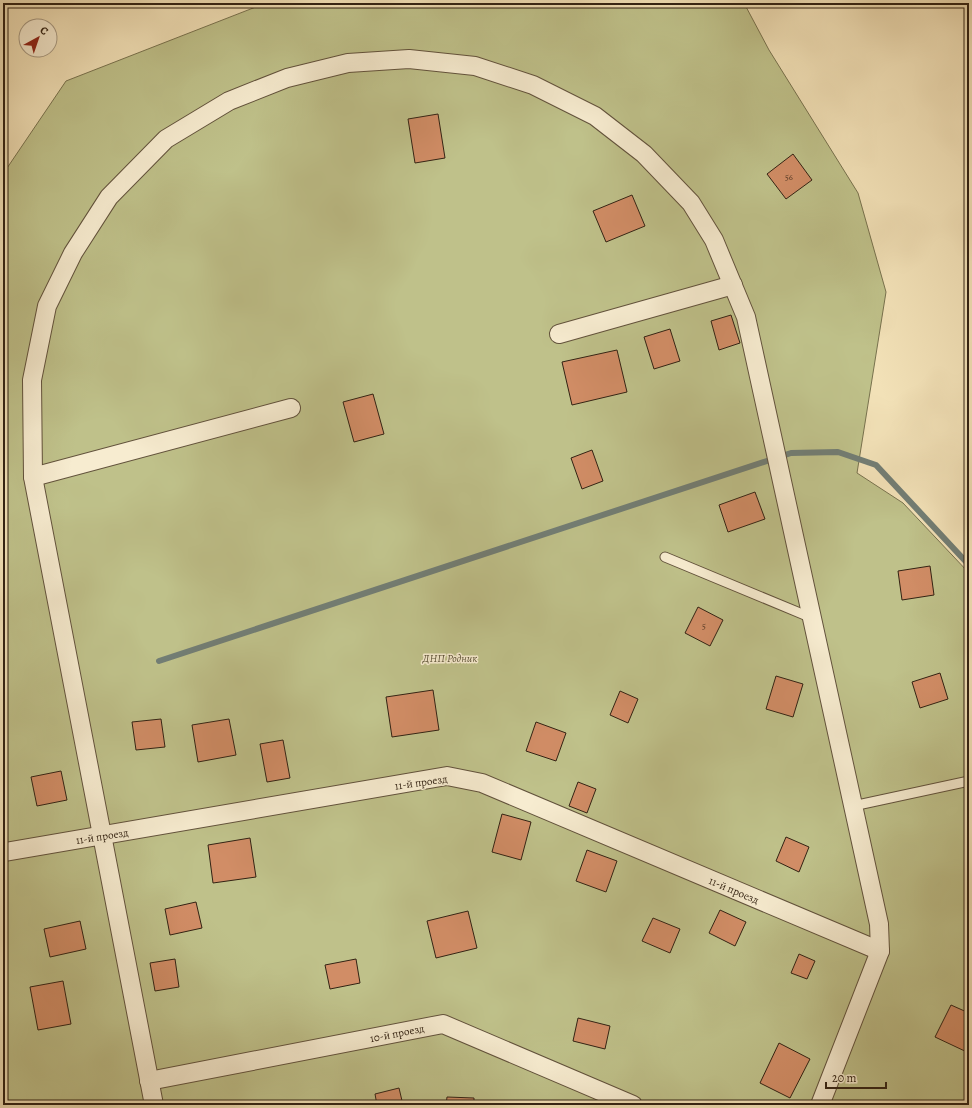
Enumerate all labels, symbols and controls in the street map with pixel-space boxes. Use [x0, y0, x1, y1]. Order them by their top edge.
north arrow [18, 18, 58, 58]
text: С [37, 23, 52, 39]
house number: 56 [785, 171, 793, 183]
house number: 5 [702, 620, 706, 632]
park label: ДНП Родник [422, 651, 477, 666]
street label: 11-й проезд [394, 771, 449, 794]
street label: 11-й проезд [75, 825, 130, 848]
street label: 11-й проезд [706, 873, 762, 908]
street label: 10-й проезд [369, 1021, 426, 1046]
scale bar [826, 1064, 886, 1090]
text: 20 m [832, 1070, 856, 1086]

